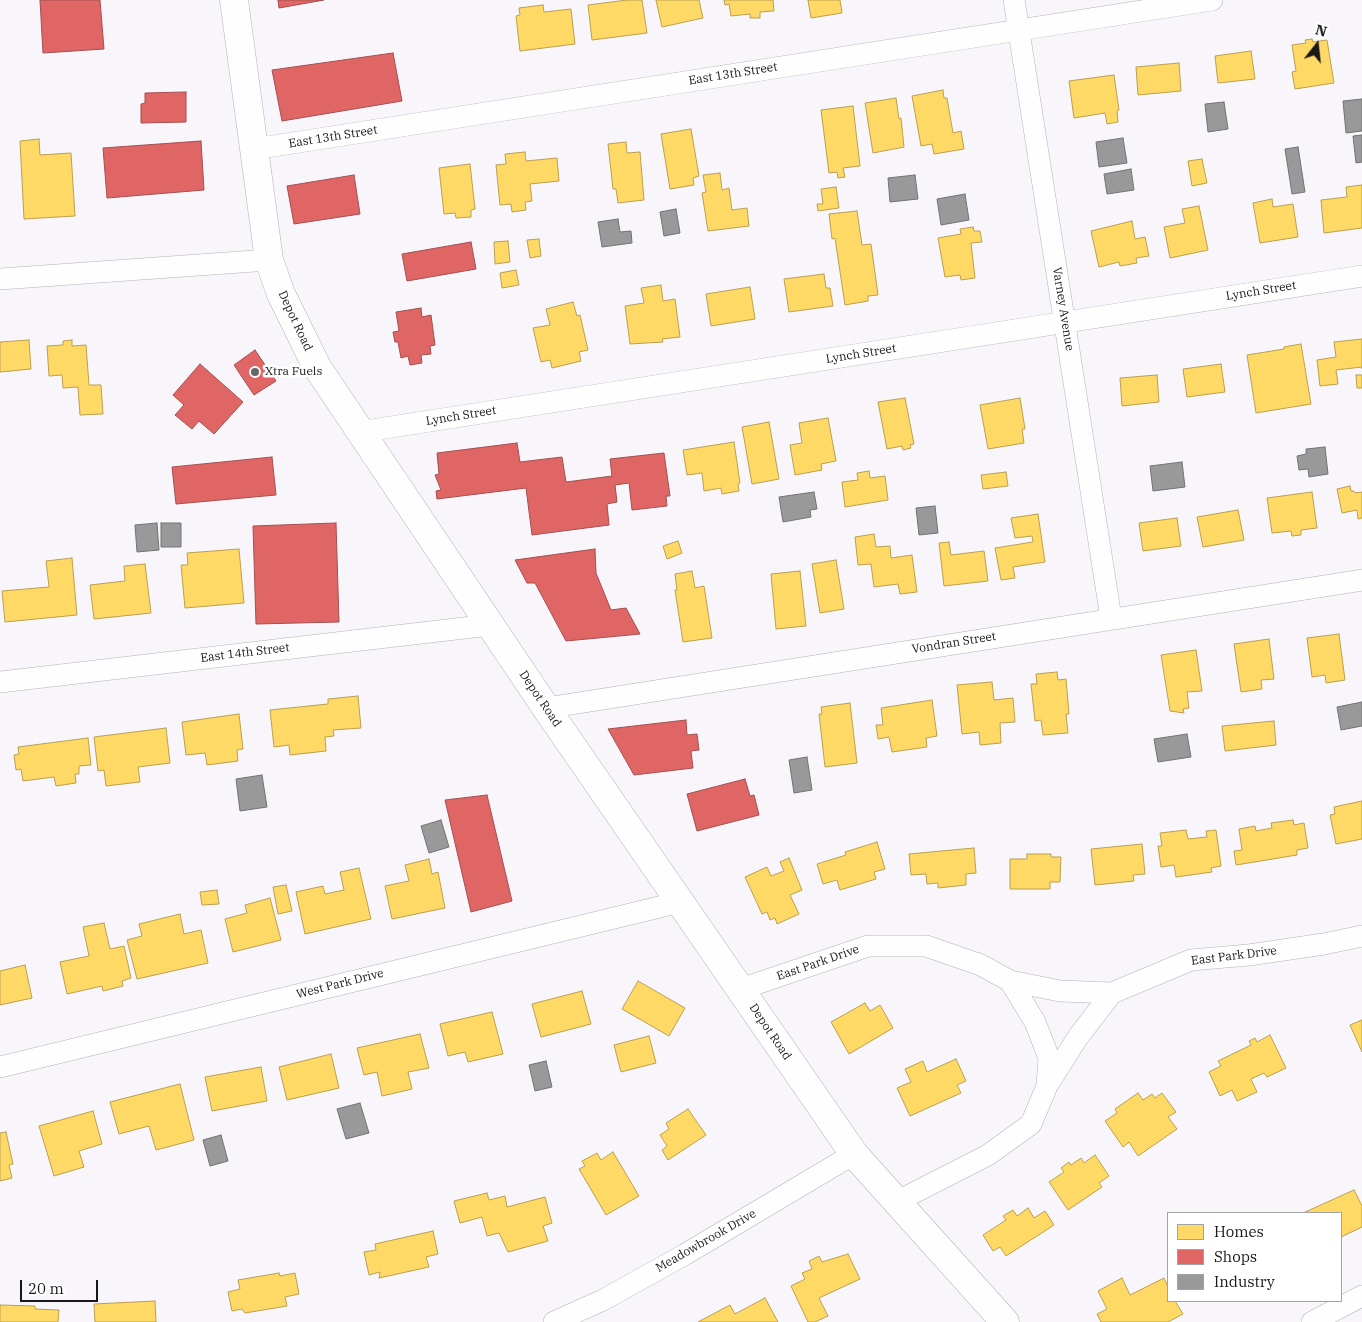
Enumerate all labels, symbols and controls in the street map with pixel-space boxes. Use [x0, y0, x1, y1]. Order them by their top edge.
north arrow [1292, 20, 1342, 70]
text: N [1313, 20, 1329, 41]
street label: East 13th Street [688, 60, 778, 88]
street label: East 13th Street [288, 123, 378, 151]
street label: Varney Avenue [1049, 266, 1077, 352]
street label: Lynch Street [1225, 278, 1297, 304]
street label: Depot Road [275, 289, 315, 353]
street label: Lynch Street [825, 341, 897, 367]
place label: Xtra Fuels [265, 365, 322, 379]
marker: Xtra Fuels [249, 366, 261, 378]
street label: Lynch Street [425, 403, 497, 429]
street label: Vondran Street [911, 629, 997, 657]
street label: East 14th Street [200, 640, 290, 666]
street label: Depot Road [516, 668, 564, 730]
street label: East Park Drive [775, 942, 861, 984]
street label: East Park Drive [1190, 944, 1278, 968]
street label: West Park Drive [295, 966, 385, 1002]
street label: Depot Road [746, 1001, 794, 1063]
street label: Meadowbrook Drive [653, 1206, 759, 1276]
legend [1167, 1212, 1342, 1302]
text: Homes [1214, 1222, 1264, 1241]
text: Shops [1214, 1247, 1257, 1266]
scale bar [22, 1270, 100, 1302]
text: Industry [1214, 1272, 1275, 1291]
text: 20 m [28, 1279, 64, 1298]

